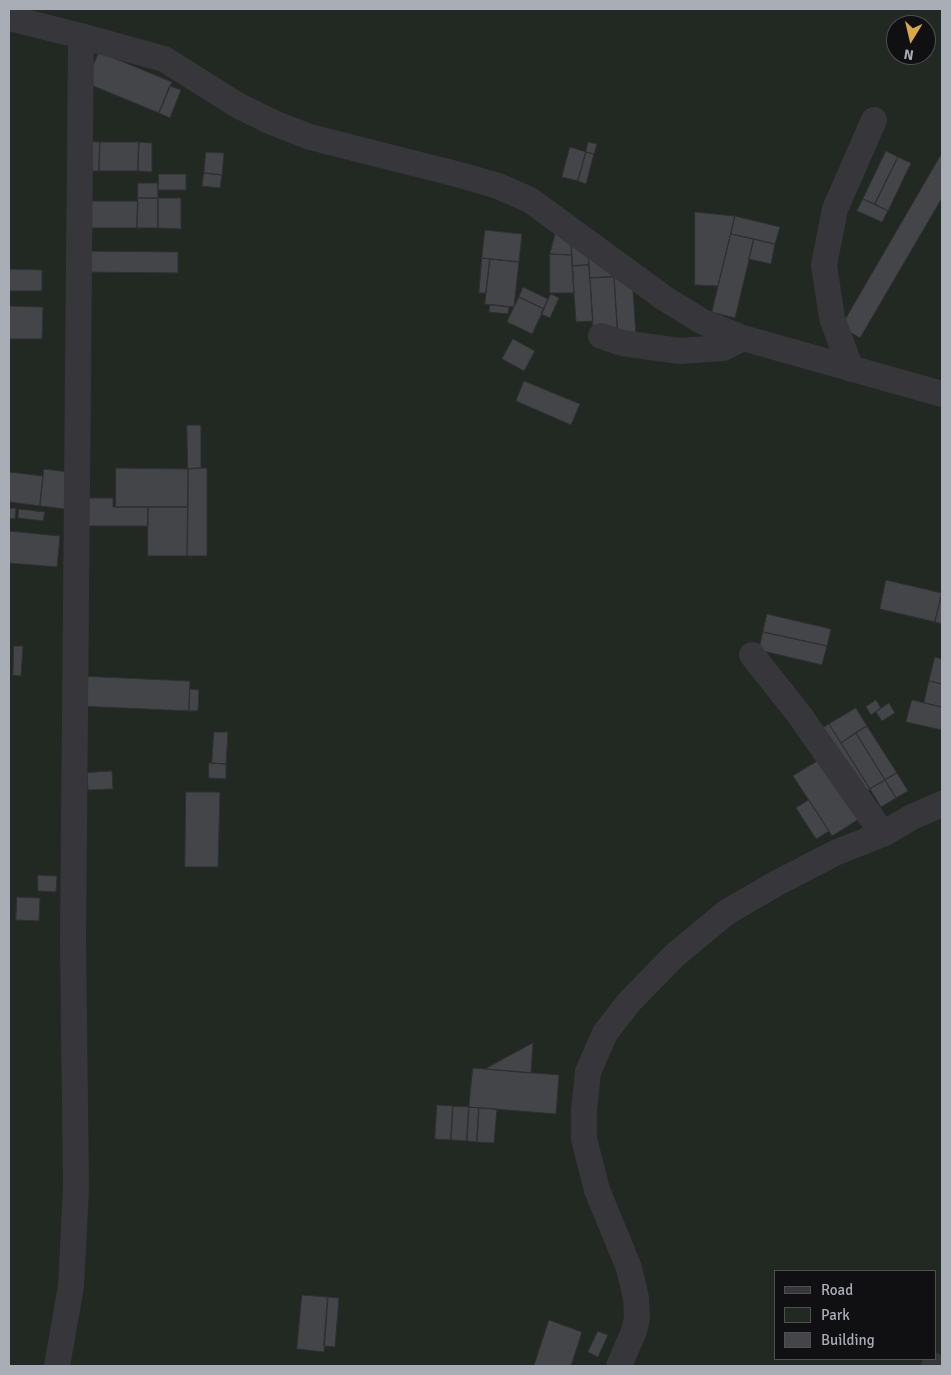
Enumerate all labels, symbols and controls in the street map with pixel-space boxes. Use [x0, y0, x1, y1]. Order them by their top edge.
north arrow [886, 15, 936, 65]
text: N [903, 45, 915, 63]
legend [774, 1270, 936, 1360]
text: Road [821, 1281, 853, 1299]
text: Park [821, 1306, 850, 1324]
text: Building [821, 1331, 875, 1349]

